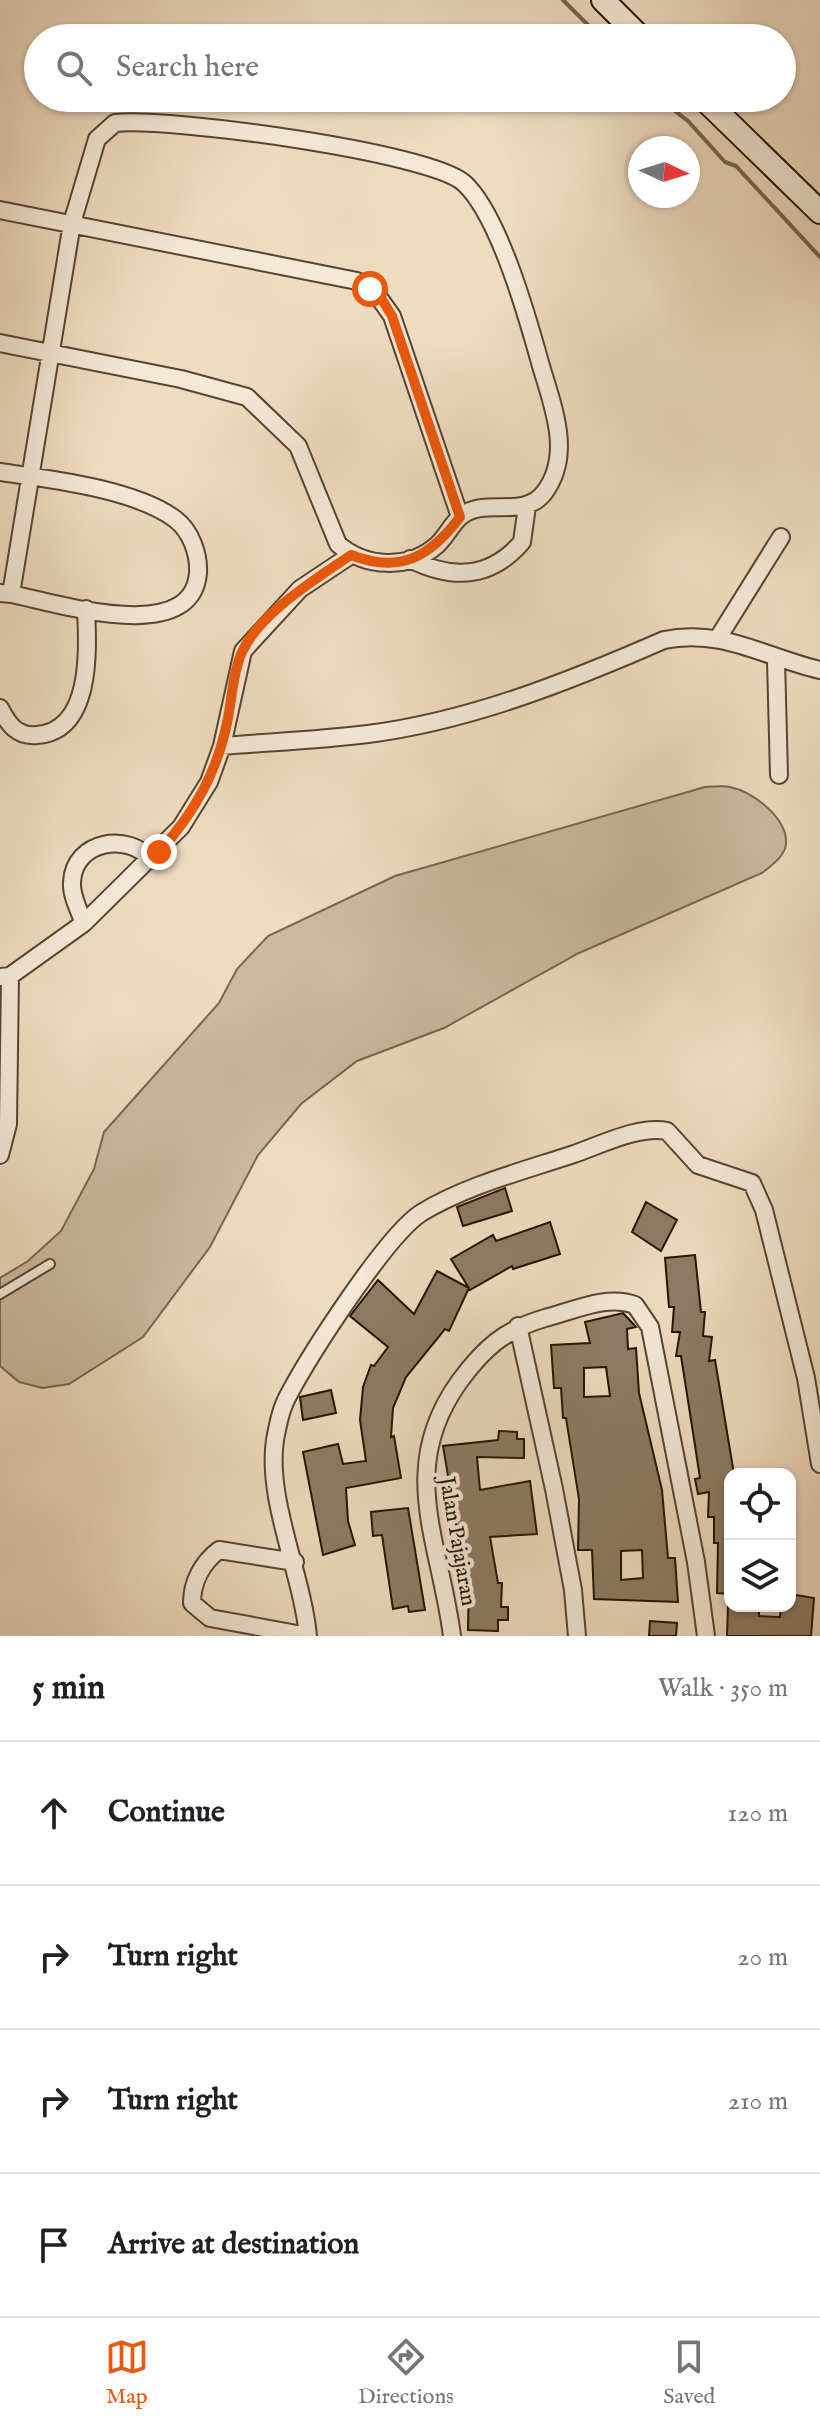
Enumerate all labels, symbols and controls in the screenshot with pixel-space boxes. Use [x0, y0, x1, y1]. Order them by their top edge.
search box [24, 24, 796, 112]
icon: search [52, 46, 96, 90]
text: Search here [116, 49, 259, 87]
north arrow [628, 136, 700, 208]
route start [352, 271, 388, 307]
route end [141, 834, 177, 870]
map controls [724, 1468, 796, 1612]
button: locate [724, 1468, 796, 1540]
street label: Jalan Pajajaran [431, 1472, 482, 1608]
button: layers [724, 1540, 796, 1612]
text: 5 min [32, 1667, 105, 1710]
text: Walk · 350 m [658, 1672, 788, 1705]
icon: ahead [32, 1791, 76, 1835]
text: Continue [108, 1794, 225, 1832]
text: 120 m [728, 1797, 788, 1830]
icon: right [32, 1935, 76, 1979]
text: Turn right [108, 1938, 238, 1976]
text: 20 m [737, 1941, 788, 1974]
icon: right [32, 2079, 76, 2123]
text: Turn right [108, 2082, 238, 2120]
text: 210 m [728, 2085, 788, 2118]
icon: arrive [32, 2223, 76, 2267]
text: Arrive at destination [108, 2226, 359, 2264]
tab: Map [105, 2335, 149, 2411]
tab: Directions [358, 2335, 454, 2411]
tab: Saved [663, 2335, 715, 2411]

